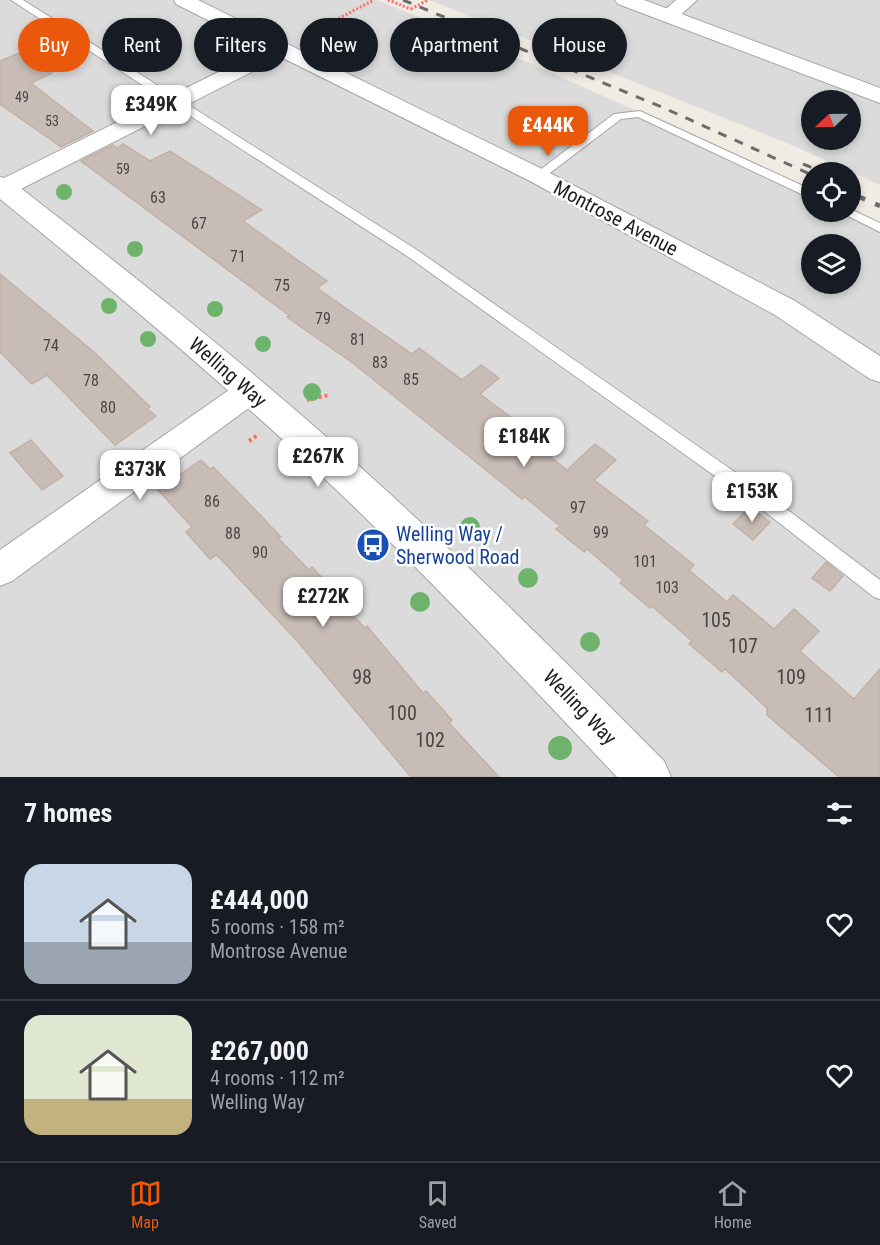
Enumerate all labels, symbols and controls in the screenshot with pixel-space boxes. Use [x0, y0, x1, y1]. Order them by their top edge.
chip: Buy [18, 18, 90, 72]
chip: Rent [102, 18, 182, 72]
chip: Filters [194, 18, 288, 72]
chip: New [300, 18, 378, 72]
chip: Apartment [390, 18, 520, 72]
chip: House [532, 18, 627, 72]
pin: £349K [109, 85, 193, 136]
house number: 49 [15, 89, 29, 105]
north arrow [801, 90, 861, 150]
map controls [801, 90, 861, 294]
text: £349K [125, 92, 177, 116]
pin: £444K [506, 106, 590, 157]
house number: 53 [45, 113, 59, 129]
text: £444K [522, 113, 574, 137]
house number: 59 [116, 161, 130, 177]
button: locate [801, 162, 861, 222]
street label: Montrose Avenue [550, 175, 682, 261]
house number: 63 [150, 188, 166, 207]
house number: 67 [191, 214, 207, 233]
button: layers [801, 234, 861, 294]
house number: 71 [230, 247, 246, 266]
house number: 75 [274, 276, 290, 295]
house number: 79 [315, 309, 331, 328]
house number: 81 [350, 330, 366, 349]
street label: Welling Way [184, 332, 272, 412]
house number: 74 [43, 336, 59, 355]
house number: 83 [372, 353, 388, 372]
house number: 85 [403, 370, 419, 389]
house number: 78 [83, 371, 99, 390]
house number: 80 [100, 398, 116, 417]
pin: £184K [482, 417, 566, 468]
text: £184K [498, 424, 550, 448]
pin: £267K [276, 437, 360, 488]
text: £267K [292, 444, 344, 468]
pin: £373K [98, 450, 182, 501]
text: £373K [114, 457, 166, 481]
pin: £153K [710, 472, 794, 523]
text: £153K [726, 479, 778, 503]
house number: 86 [204, 492, 220, 511]
house number: 97 [570, 498, 586, 517]
place label: Welling Way / Sherwood Road [396, 522, 519, 569]
house number: 99 [593, 523, 609, 542]
house number: 88 [225, 524, 241, 543]
bus stop icon: Welling Way / Sherwood Road [355, 527, 391, 563]
house number: 90 [252, 543, 268, 562]
house number: 101 [633, 552, 657, 571]
pin: £272K [281, 577, 365, 628]
house number: 103 [655, 578, 679, 597]
text: £272K [297, 584, 349, 608]
house number: 105 [701, 608, 731, 632]
house number: 107 [728, 634, 758, 658]
house number: 98 [352, 665, 372, 689]
street label: Welling Way [538, 665, 622, 749]
house number: 109 [776, 665, 806, 689]
house number: 100 [387, 701, 417, 725]
house number: 111 [804, 703, 834, 727]
house number: 102 [415, 728, 445, 752]
icon: filters [823, 797, 856, 830]
text: 7 homes [24, 798, 112, 828]
text: £444,000 [210, 885, 309, 915]
icon: home [72, 888, 144, 960]
icon: heart [823, 908, 856, 941]
text: 5 rooms · 158 m² [210, 915, 345, 939]
text: Montrose Avenue [210, 939, 347, 963]
text: £267,000 [210, 1036, 309, 1066]
icon: home [72, 1039, 144, 1111]
icon: heart [823, 1059, 856, 1092]
text: 4 rooms · 112 m² [210, 1066, 345, 1090]
text: Welling Way [210, 1090, 305, 1114]
tab: Map [129, 1177, 162, 1232]
tab: Saved [419, 1177, 457, 1232]
tab: Home [714, 1177, 751, 1232]

